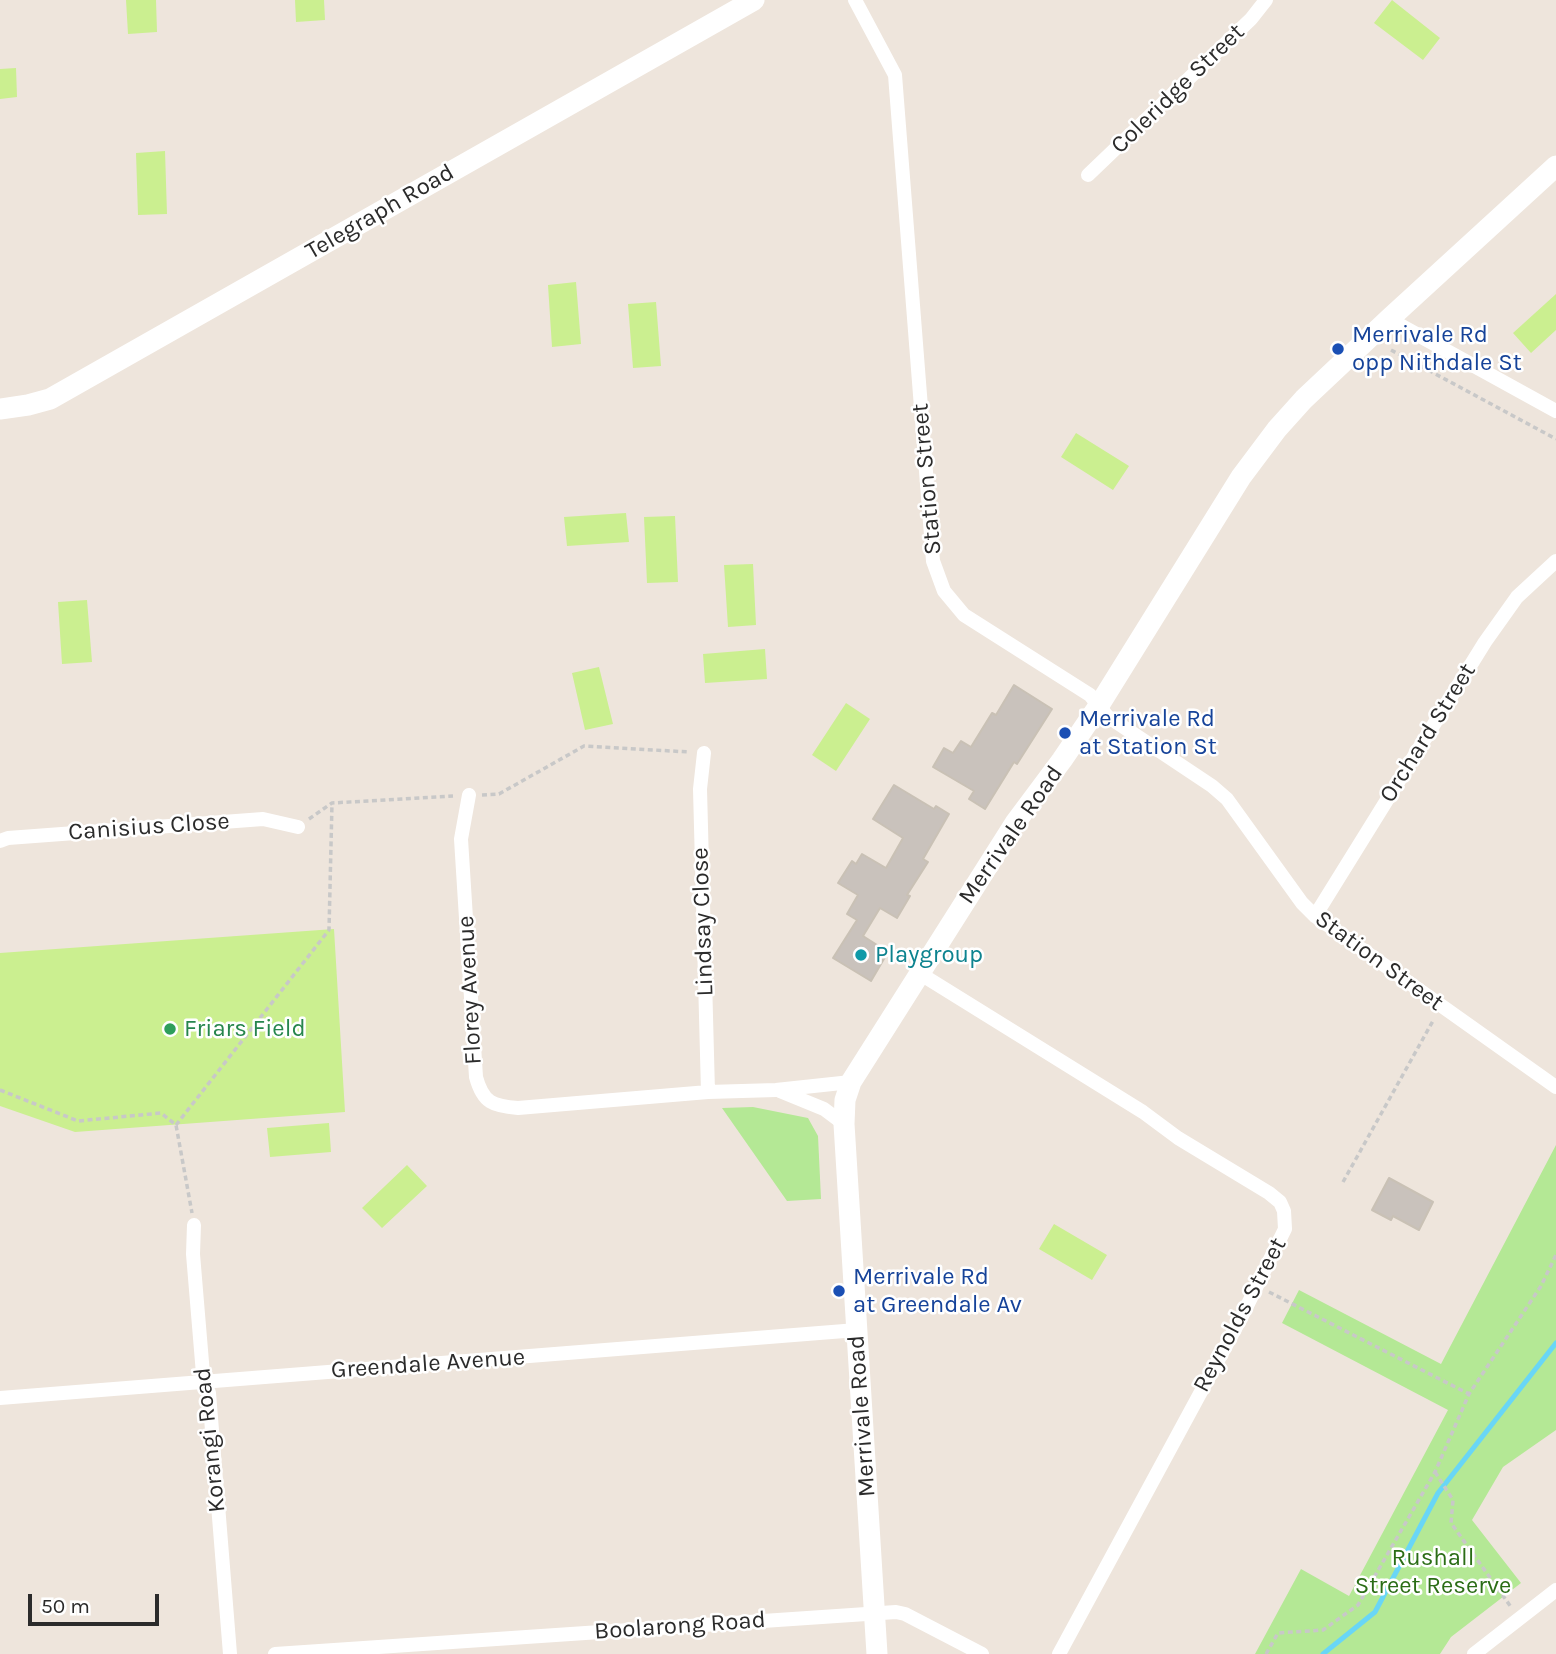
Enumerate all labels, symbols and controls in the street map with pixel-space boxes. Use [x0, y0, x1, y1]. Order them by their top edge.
street label: Coleridge Street [1105, 18, 1251, 160]
street label: Telegraph Road [301, 158, 459, 266]
place label: Merrivale Rd opp Nithdale St [1352, 321, 1522, 377]
marker: Merrivale Rd opp Nithdale St [1330, 341, 1346, 357]
street label: Station Street [906, 402, 948, 556]
street label: Orchard Street [1374, 658, 1482, 808]
place label: Merrivale Rd at Station St [1079, 705, 1217, 761]
marker: Merrivale Rd at Station St [1057, 725, 1073, 741]
street label: Merrivale Road [953, 760, 1069, 910]
street label: Canisius Close [67, 807, 231, 847]
street label: Lindsay Close [686, 847, 720, 997]
street label: Station Street [1309, 905, 1449, 1017]
street label: Florey Avenue [452, 915, 488, 1065]
place label: Playgroup [875, 941, 983, 969]
marker: Playgroup [853, 947, 869, 963]
place label: Friars Field [184, 1015, 306, 1043]
marker: Friars Field [162, 1021, 178, 1037]
street label: Reynolds Street [1187, 1233, 1293, 1397]
place label: Merrivale Rd at Greendale Av [853, 1263, 1022, 1319]
marker: Merrivale Rd at Greendale Av [831, 1283, 847, 1299]
street label: Merrivale Road [842, 1334, 882, 1498]
street label: Greendale Avenue [330, 1343, 526, 1385]
street label: Korangi Road [188, 1366, 232, 1514]
park label: Rushall Street Reserve [1355, 1544, 1511, 1600]
scale bar [32, 1580, 163, 1624]
text: 50 m [41, 1594, 90, 1618]
street label: Boolarong Road [593, 1606, 767, 1646]

